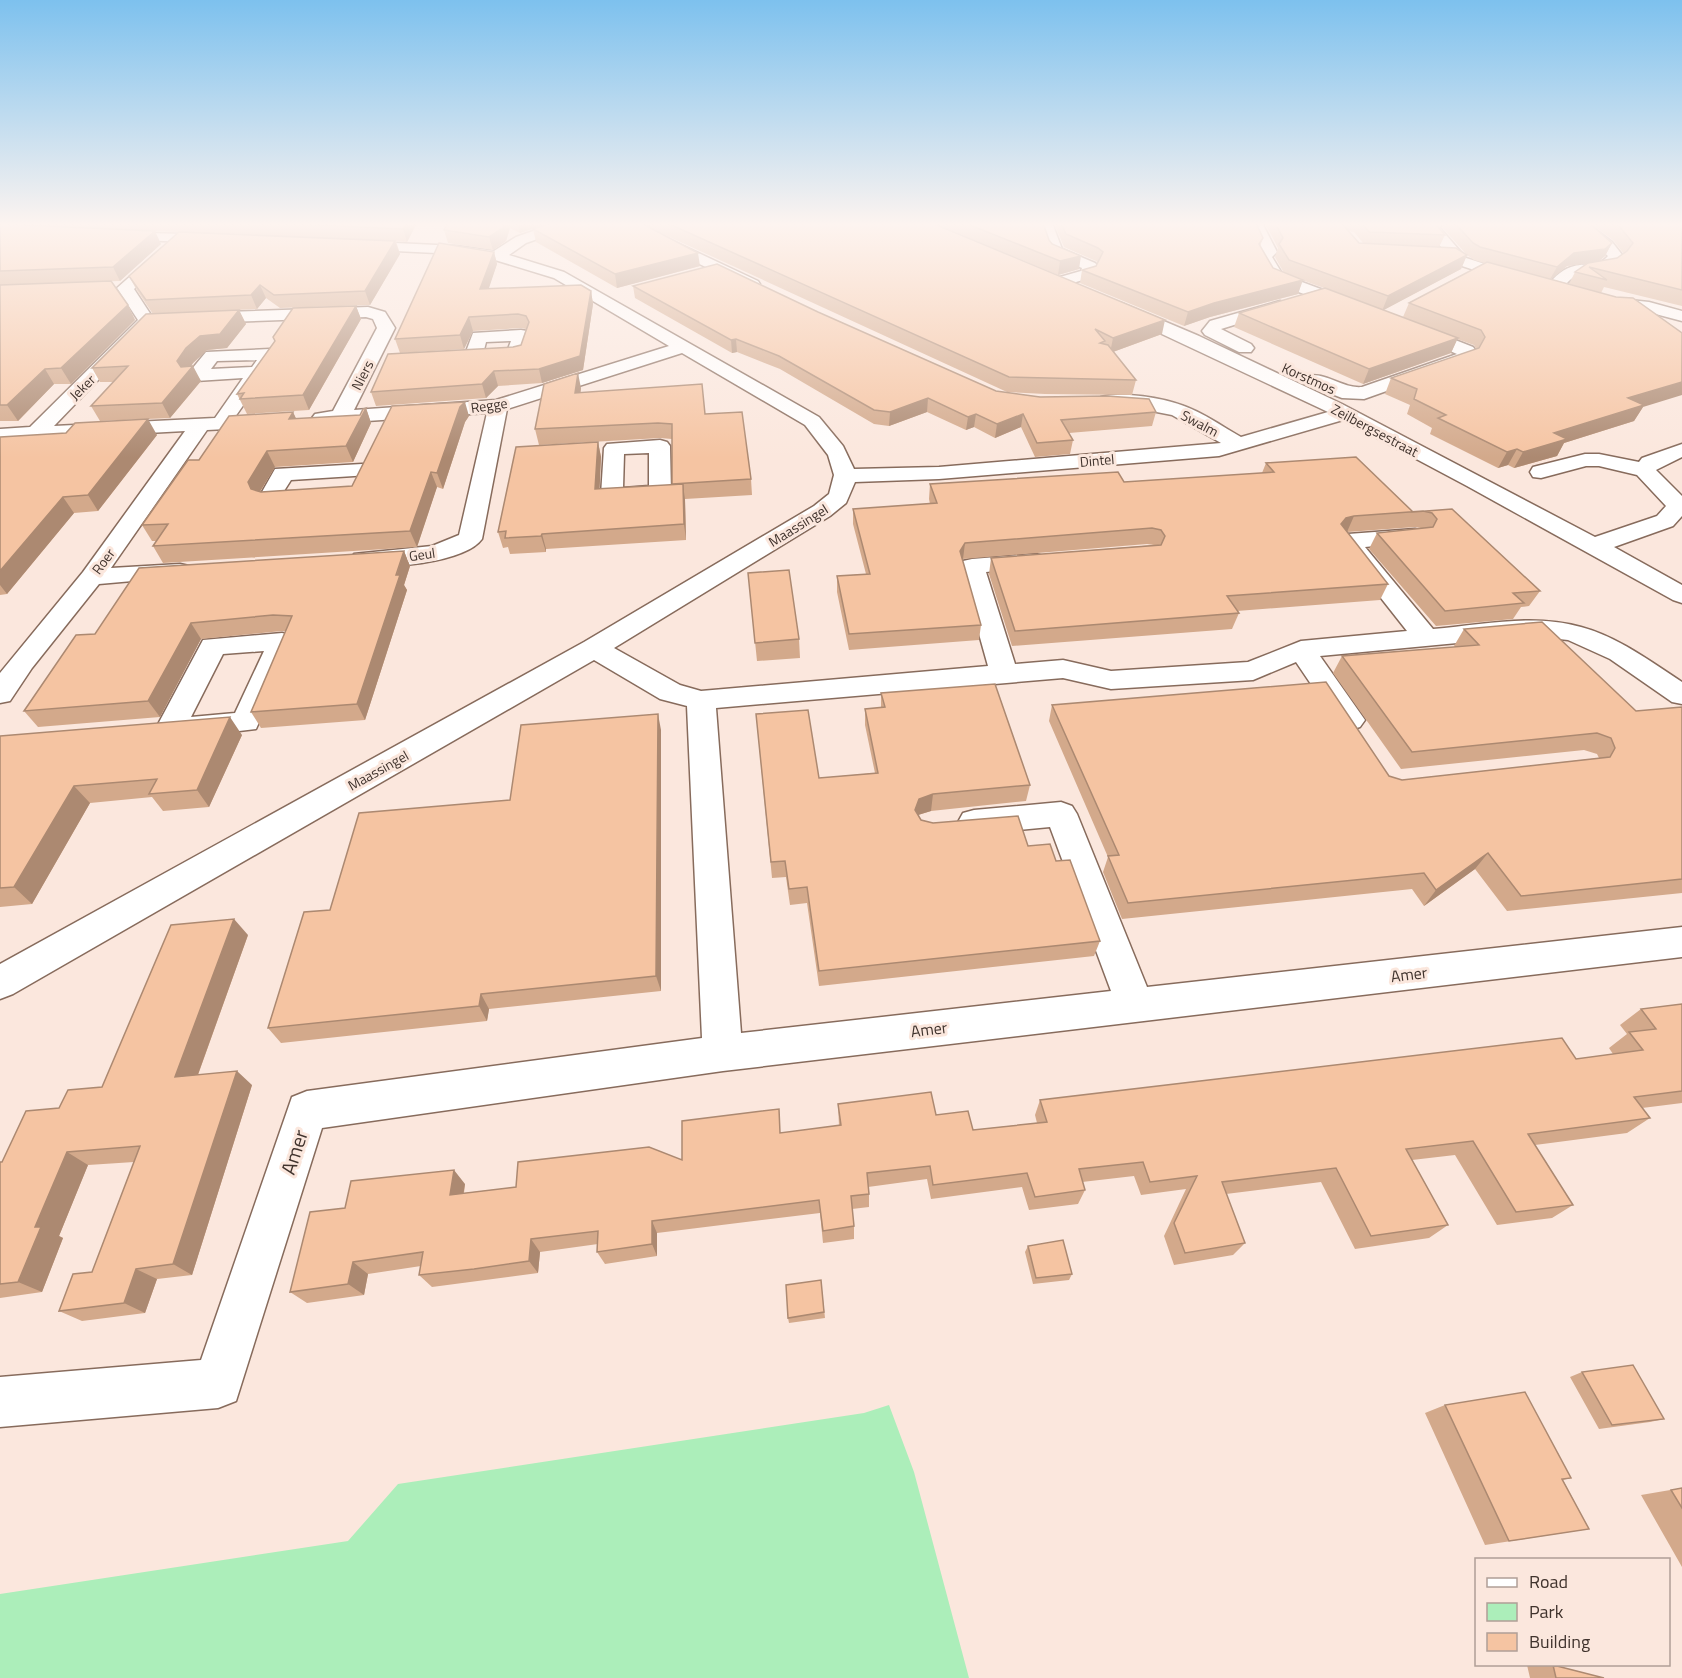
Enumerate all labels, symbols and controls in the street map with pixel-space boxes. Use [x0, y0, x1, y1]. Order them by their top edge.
street label: Niers [346, 356, 378, 394]
street label: Korstmos [1279, 357, 1339, 399]
street label: Jeker [64, 369, 100, 405]
street label: Regge [469, 392, 509, 418]
street label: Zeilbergsestraat [1328, 398, 1422, 462]
street label: Swalm [1177, 404, 1223, 442]
street label: Dintel [1079, 448, 1115, 472]
street label: Maassingel [764, 498, 832, 552]
street label: Geul [407, 542, 437, 566]
street label: Roer [86, 543, 120, 578]
street label: Maassingel [344, 745, 412, 795]
street label: Amer [1389, 960, 1429, 988]
street label: Amer [909, 1015, 949, 1043]
street label: Amer [272, 1125, 316, 1179]
legend [1475, 1558, 1670, 1666]
text: Road [1529, 1568, 1568, 1595]
text: Park [1529, 1598, 1564, 1625]
text: Building [1529, 1628, 1590, 1655]

